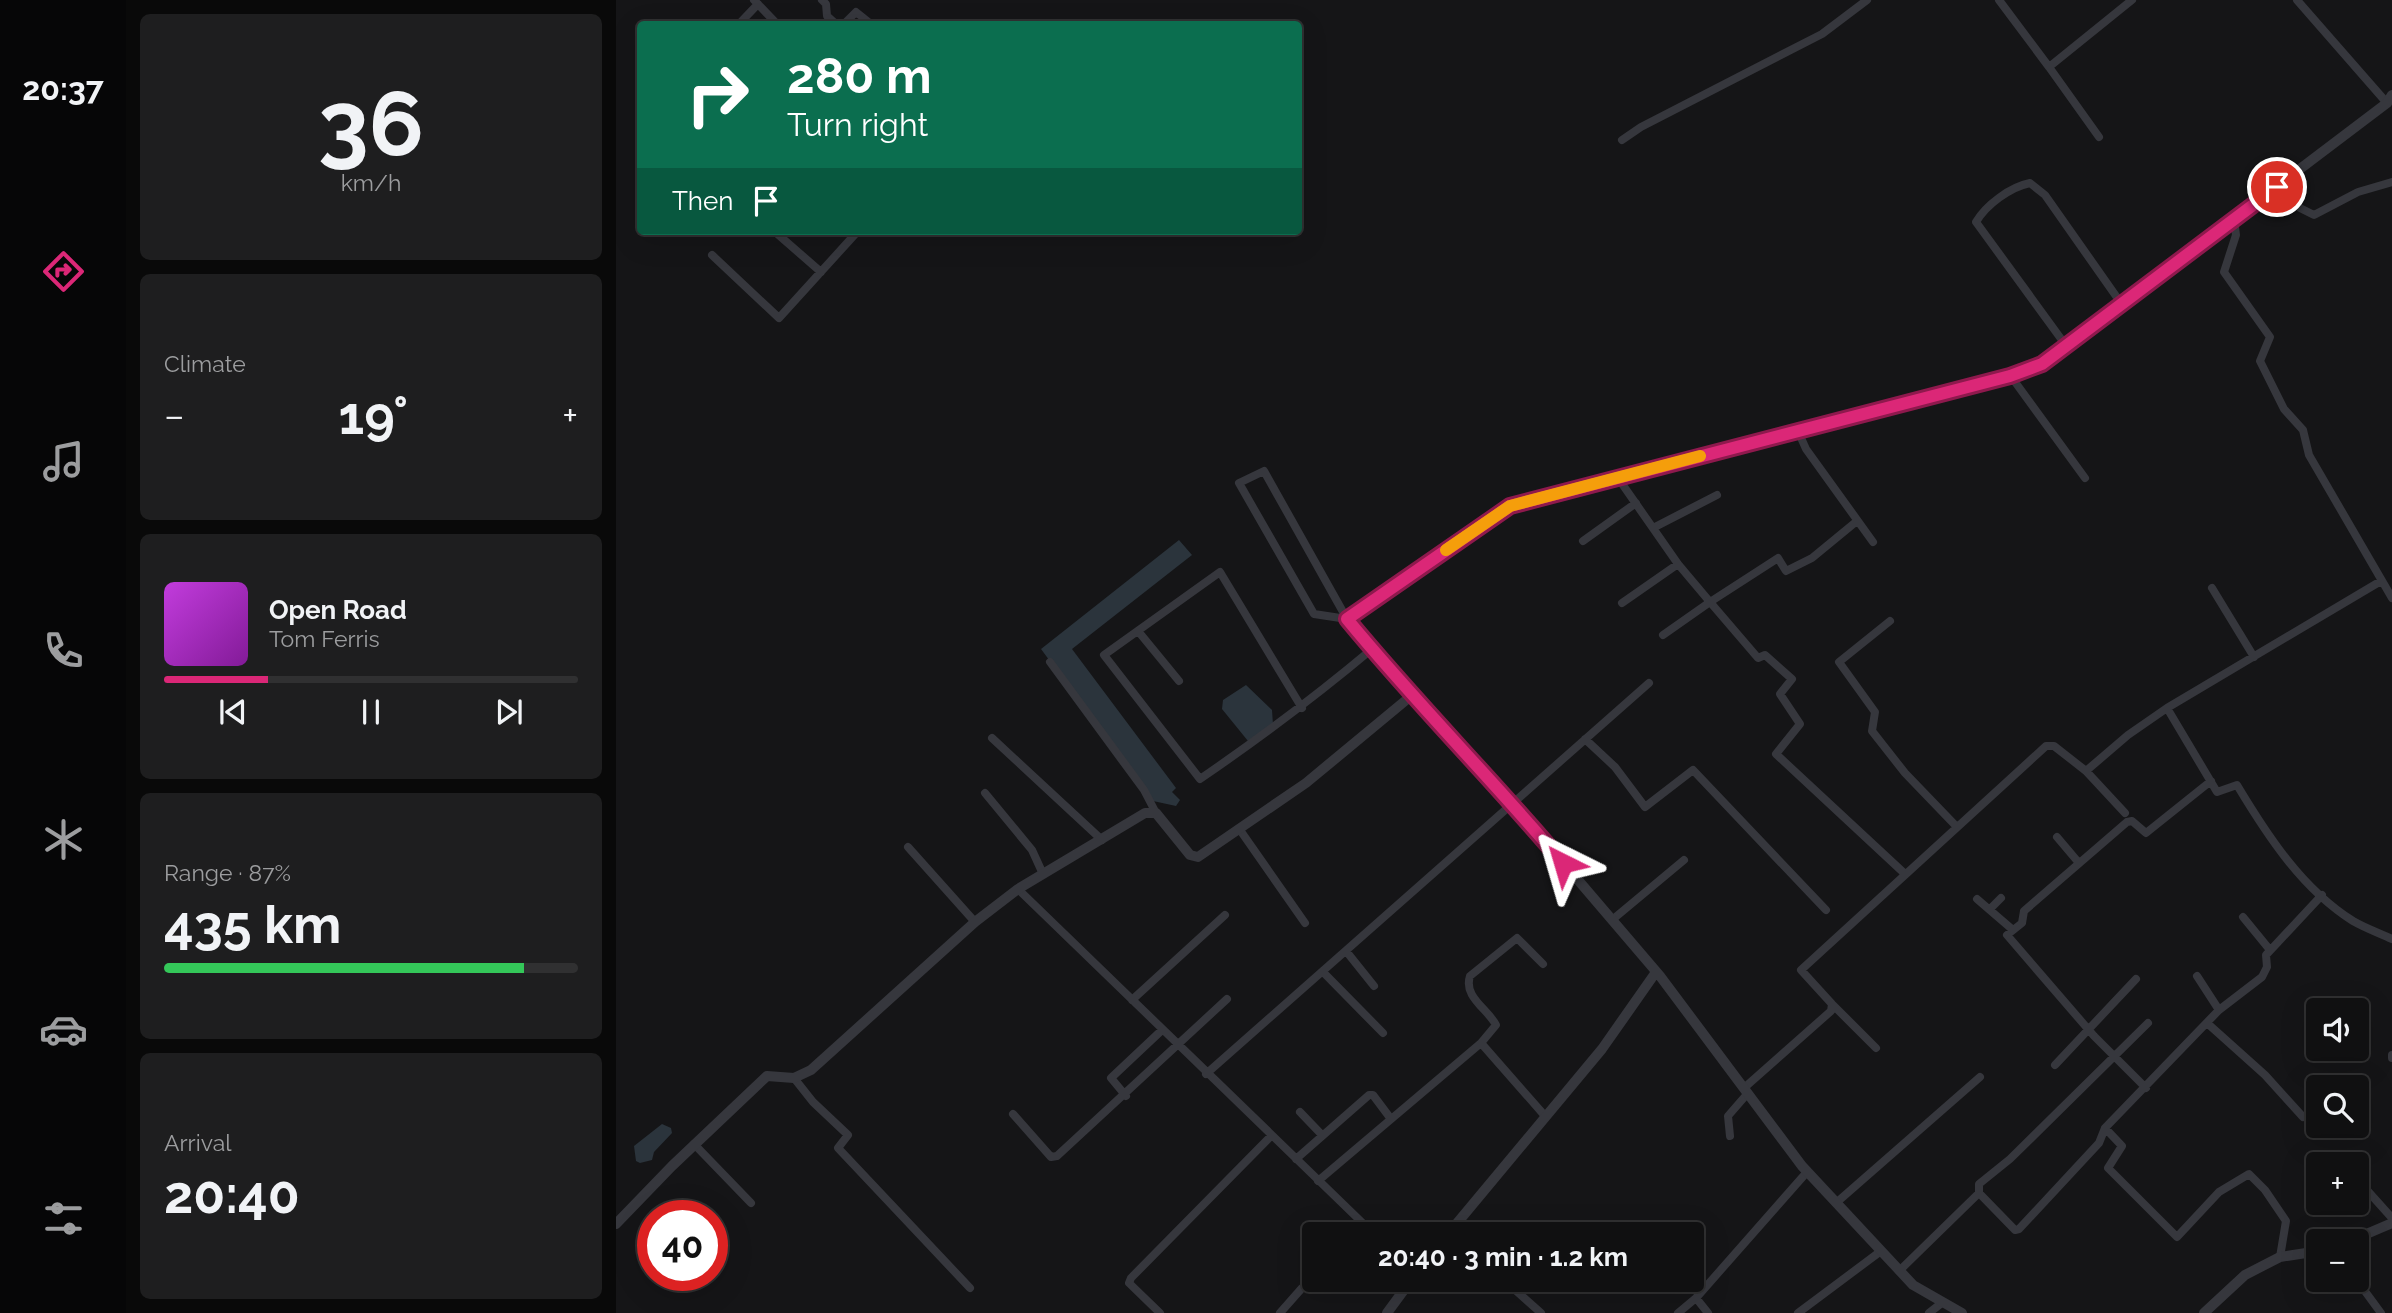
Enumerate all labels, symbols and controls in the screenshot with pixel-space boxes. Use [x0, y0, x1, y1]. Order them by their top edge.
text: 280 m [787, 47, 932, 104]
icon: right [672, 49, 763, 140]
text: 20:37 [22, 70, 104, 107]
text: 36 [318, 70, 424, 177]
text: Turn right [787, 106, 928, 143]
pin [2247, 157, 2307, 217]
icon: arrive [2258, 168, 2296, 206]
text: km/h [341, 169, 401, 196]
icon: arrive [747, 182, 785, 220]
text: Then [672, 186, 733, 216]
icon: directions [39, 247, 88, 296]
text: Climate [164, 350, 246, 377]
text: 19° [339, 385, 408, 446]
text: − [164, 393, 184, 438]
text: + [562, 393, 578, 438]
icon: music [39, 437, 88, 486]
text: Open Road [269, 595, 407, 625]
text: Tom Ferris [269, 625, 380, 652]
icon: phone [39, 626, 88, 675]
icon: previous [214, 693, 252, 731]
icon: pause [352, 693, 390, 731]
icon: next [490, 693, 528, 731]
icon: climate [39, 815, 88, 864]
position arrow [1526, 826, 1600, 900]
text: Range · 87% [164, 859, 291, 886]
text: 435 km [164, 894, 341, 955]
map controls [2306, 998, 2369, 1292]
button: sound [2306, 998, 2369, 1061]
icon: car [39, 1005, 88, 1054]
button: search [2306, 1075, 2369, 1138]
text: Arrival [164, 1129, 231, 1156]
button: + [2306, 1152, 2369, 1215]
text: 20:40 [164, 1164, 300, 1225]
icon: filters [39, 1194, 88, 1243]
speed limit sign: 40 [637, 1200, 728, 1291]
button: − [2306, 1229, 2369, 1292]
text: 20:40 · 3 min · 1.2 km [1378, 1242, 1628, 1272]

